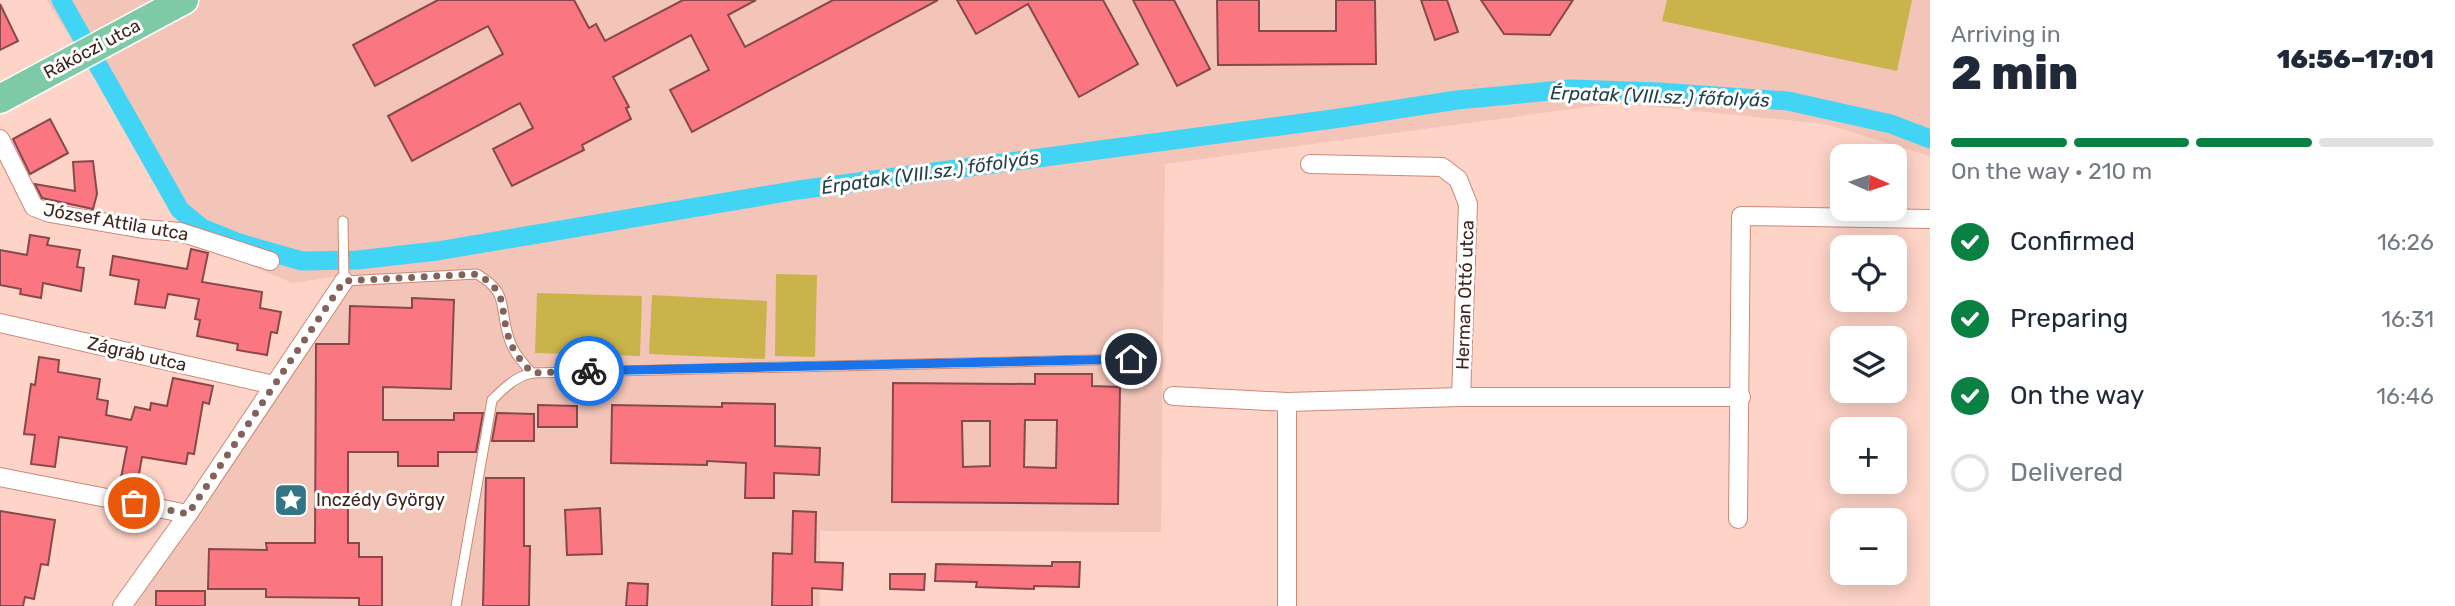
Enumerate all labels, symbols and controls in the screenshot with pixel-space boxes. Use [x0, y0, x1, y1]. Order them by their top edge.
street label: Rákóczi utca [40, 14, 144, 84]
text: Arriving in [1951, 20, 2061, 48]
text: 16:56–17:01 [2277, 44, 2434, 75]
text: 2 min [1951, 46, 2078, 101]
water label: Érpatak (VIII.sz.) főfolyás [1550, 81, 1770, 112]
north arrow [1830, 144, 1908, 220]
map controls [1830, 144, 1907, 585]
water label: Érpatak (VIII.sz.) főfolyás [820, 146, 1041, 199]
text: On the way · 210 m [1951, 157, 2152, 185]
street label: József Attila utca [42, 198, 190, 246]
street label: Herman Ottó utca [1451, 220, 1479, 370]
icon: check [1951, 223, 1989, 261]
text: Confirmed [2010, 226, 2135, 257]
text: 16:26 [2377, 228, 2434, 256]
button: locate [1830, 235, 1907, 312]
icon: check [1951, 300, 1989, 338]
text: Preparing [2010, 303, 2128, 334]
text: 16:31 [2381, 305, 2434, 333]
button: layers [1830, 326, 1907, 403]
pin [1101, 329, 1161, 389]
street label: Zágráb utca [85, 332, 189, 376]
courier [554, 336, 624, 406]
icon: home [1112, 340, 1150, 378]
icon: bike [570, 352, 608, 390]
icon: check [1951, 377, 1989, 415]
text: On the way [2010, 380, 2144, 411]
text: 16:46 [2376, 382, 2434, 410]
button: + [1830, 417, 1907, 494]
text: Delivered [2010, 457, 2123, 488]
pin [104, 473, 164, 533]
place icon: Inczédy György [272, 481, 310, 519]
icon: bag [115, 484, 153, 522]
place label: Inczédy György [316, 489, 445, 511]
button: − [1830, 508, 1907, 585]

